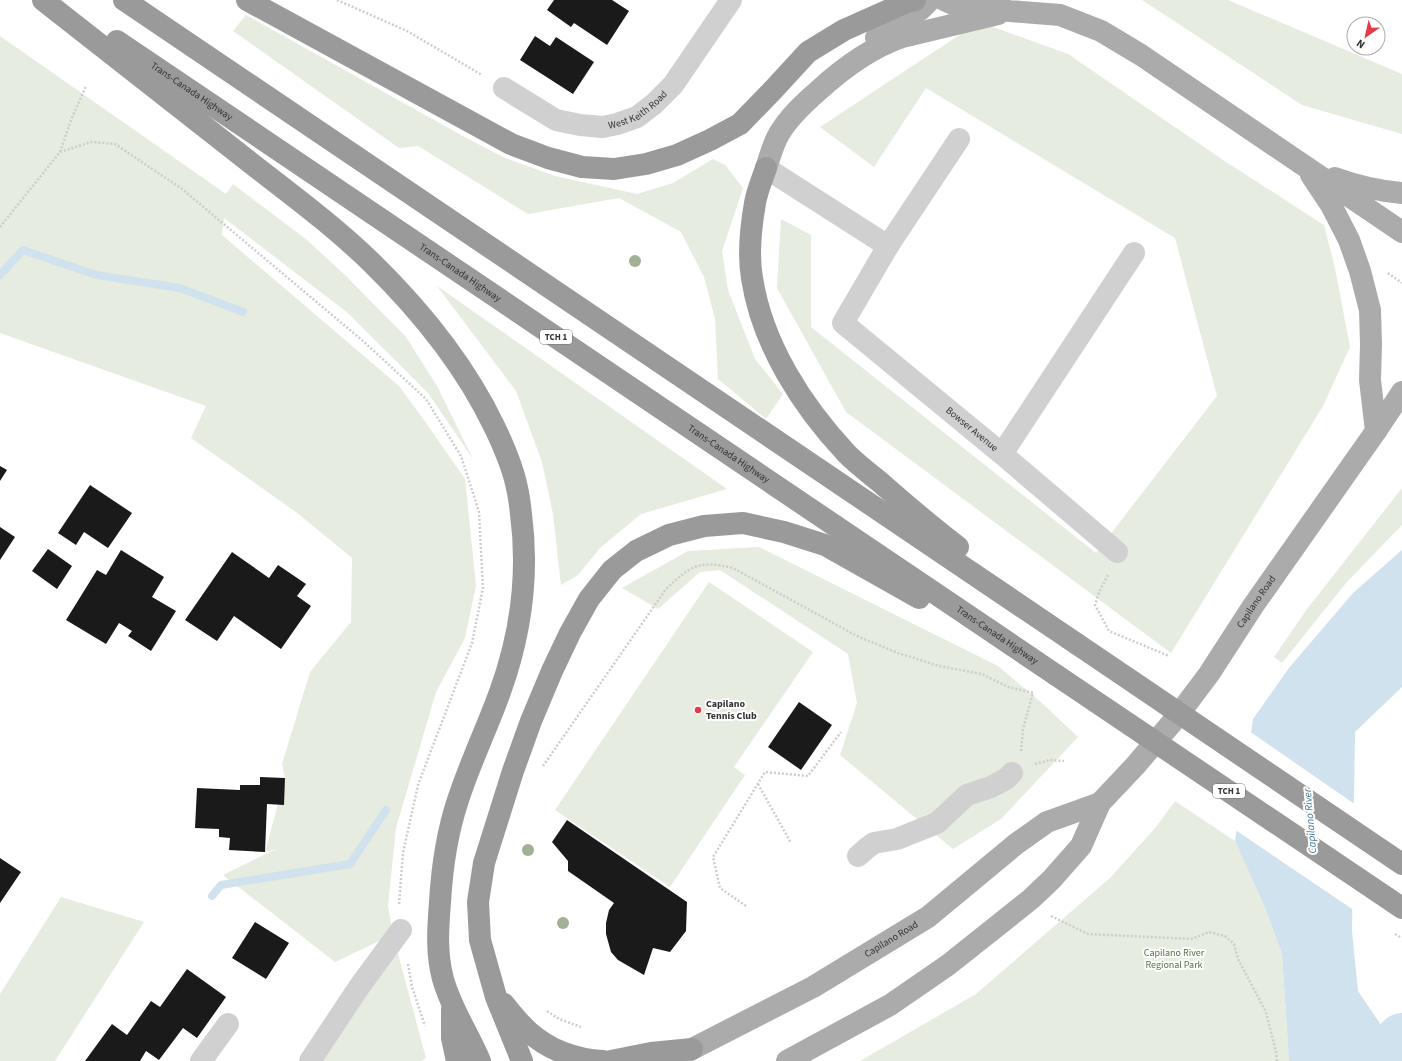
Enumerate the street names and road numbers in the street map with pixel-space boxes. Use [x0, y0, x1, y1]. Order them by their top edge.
street label: Trans-Canada Highway [148, 59, 236, 124]
street label: West Keith Road [607, 88, 670, 133]
street label: Trans-Canada Highway [416, 240, 504, 306]
road number: TCH 1 [540, 330, 572, 344]
street label: Bowser Avenue [943, 403, 1001, 455]
street label: Trans-Canada Highway [685, 421, 773, 487]
street label: Capilano Road [1233, 573, 1279, 631]
street label: Trans-Canada Highway [953, 603, 1041, 668]
road number: TCH 1 [1213, 784, 1245, 798]
street label: Capilano Road [862, 918, 921, 961]

